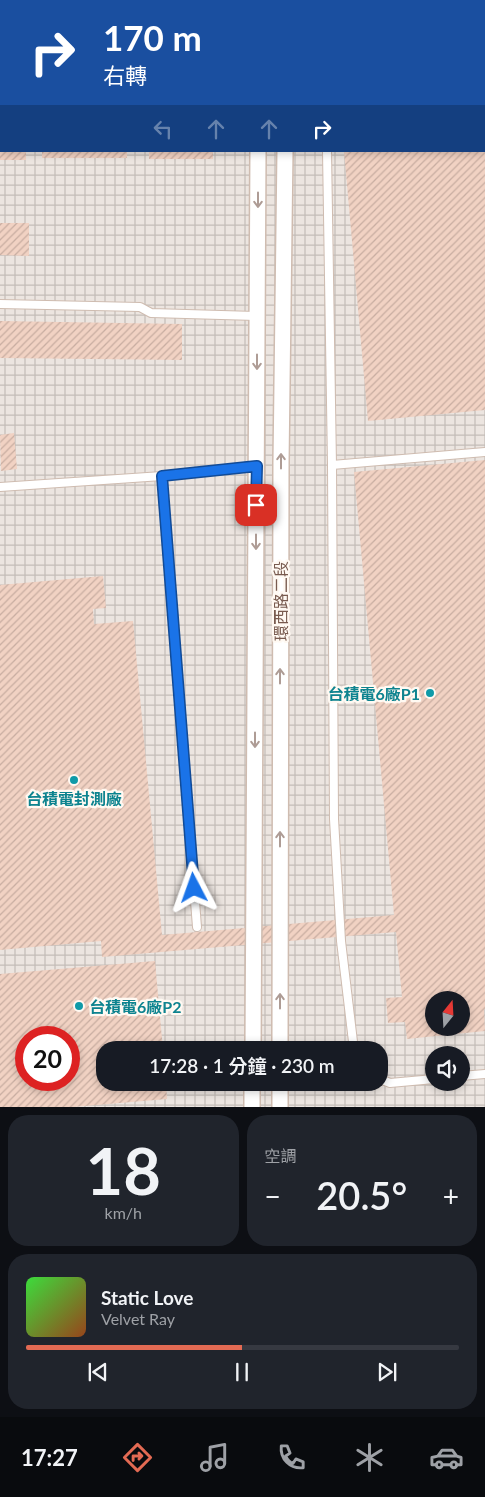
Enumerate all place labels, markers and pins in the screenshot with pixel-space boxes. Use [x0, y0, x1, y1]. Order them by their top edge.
pin [235, 484, 277, 526]
place label: 台積電6廠P1 [328, 684, 420, 703]
marker: 台積電6廠P1 [424, 687, 436, 699]
marker: 台積電封測廠 [68, 774, 80, 786]
place label: 台積電封測廠 [26, 789, 122, 808]
place label: 台積電6廠P2 [89, 997, 181, 1016]
marker: 台積電6廠P2 [73, 1000, 85, 1012]

